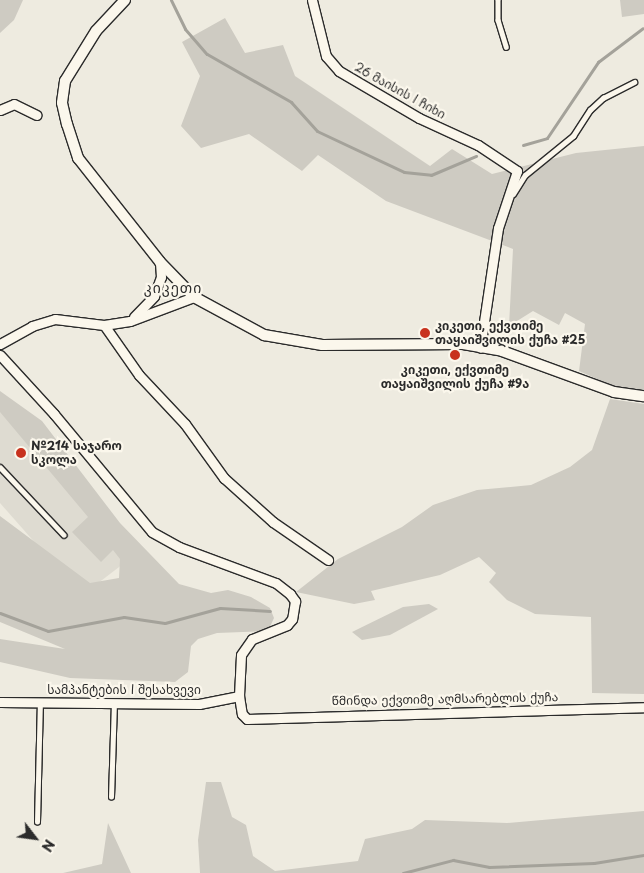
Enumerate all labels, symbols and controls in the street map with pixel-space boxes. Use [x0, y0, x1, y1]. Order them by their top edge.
street label: 26 მაისის I ჩიხი [352, 60, 448, 122]
district label: კიკეთი [143, 280, 203, 296]
place label: კიკეთი, ექვთიმე თაყაიშვილის ქუჩა #25 [435, 319, 585, 347]
marker: კიკეთი, ექვთიმე თაყაიშვილის ქუჩა #25 [419, 327, 431, 339]
marker: კიკეთი, ექვთიმე თაყაიშვილის ქუჩა #9ა [449, 349, 461, 361]
place label: კიკეთი, ექვთიმე თაყაიშვილის ქუჩა #9ა [381, 363, 529, 391]
place label: №214 საჯარო სკოლა [31, 439, 122, 467]
marker: №214 საჯარო სკოლა [15, 447, 27, 459]
street label: სამპანტების I შესახვევი [47, 683, 201, 697]
street label: წმინდა ექვთიმე აღმსარებლის ქუჩა [332, 690, 558, 708]
north arrow [10, 813, 60, 863]
text: N [37, 836, 60, 856]

